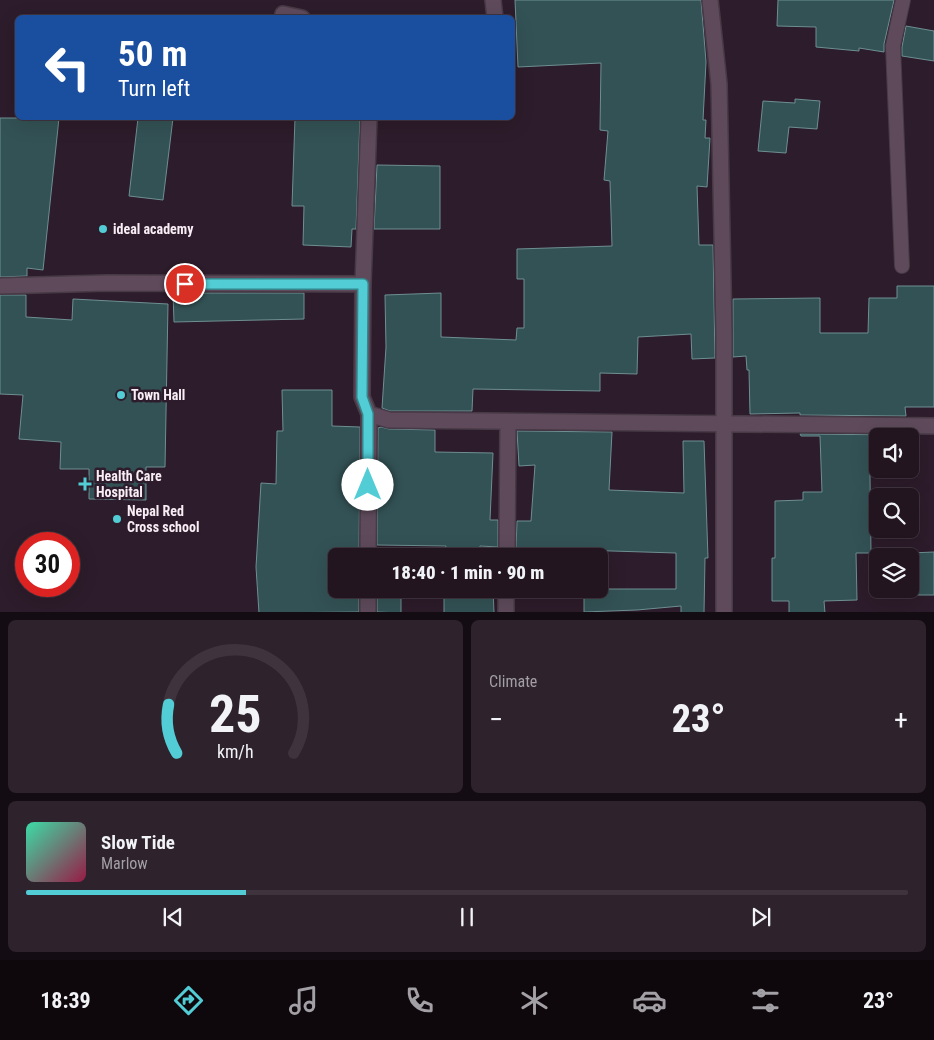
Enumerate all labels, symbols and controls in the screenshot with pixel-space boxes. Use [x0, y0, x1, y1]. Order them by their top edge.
text: 50 m [118, 34, 187, 75]
icon: left [35, 35, 100, 100]
text: Turn left [118, 76, 190, 101]
place label: ideal academy [113, 221, 194, 237]
marker: ideal academy [97, 223, 109, 235]
pin [164, 263, 206, 305]
icon: arrive [171, 270, 199, 298]
place label: Town Hall [131, 387, 185, 403]
marker: Town Hall [115, 389, 127, 401]
map controls [869, 428, 919, 598]
button: sound [869, 428, 919, 478]
position arrow [341, 458, 393, 510]
place label: Health Care Hospital [96, 468, 162, 500]
marker: Health Care Hospital [78, 477, 92, 491]
button: search [869, 488, 919, 538]
place label: Nepal Red Cross school [127, 503, 199, 535]
marker: Nepal Red Cross school [111, 513, 123, 525]
speed limit sign: 30 [15, 532, 80, 597]
button: layers [869, 548, 919, 598]
text: 18:40 · 1 min · 90 m [392, 561, 544, 584]
text: Climate [489, 672, 537, 691]
text: 25 [209, 684, 262, 745]
text: 23° [672, 697, 725, 741]
text: − [489, 703, 503, 736]
text: + [894, 703, 908, 736]
text: km/h [217, 741, 254, 762]
text: Slow Tide [101, 831, 175, 854]
text: Marlow [101, 854, 148, 873]
icon: previous [159, 903, 187, 931]
icon: pause [453, 903, 481, 931]
icon: next [747, 903, 775, 931]
icon: directions [171, 983, 206, 1018]
icon: music [286, 983, 321, 1018]
icon: phone [402, 983, 437, 1018]
icon: climate [517, 983, 552, 1018]
icon: car [632, 983, 667, 1018]
icon: filters [748, 983, 783, 1018]
text: 18:39 [40, 988, 91, 1013]
text: 23° [863, 988, 894, 1013]

